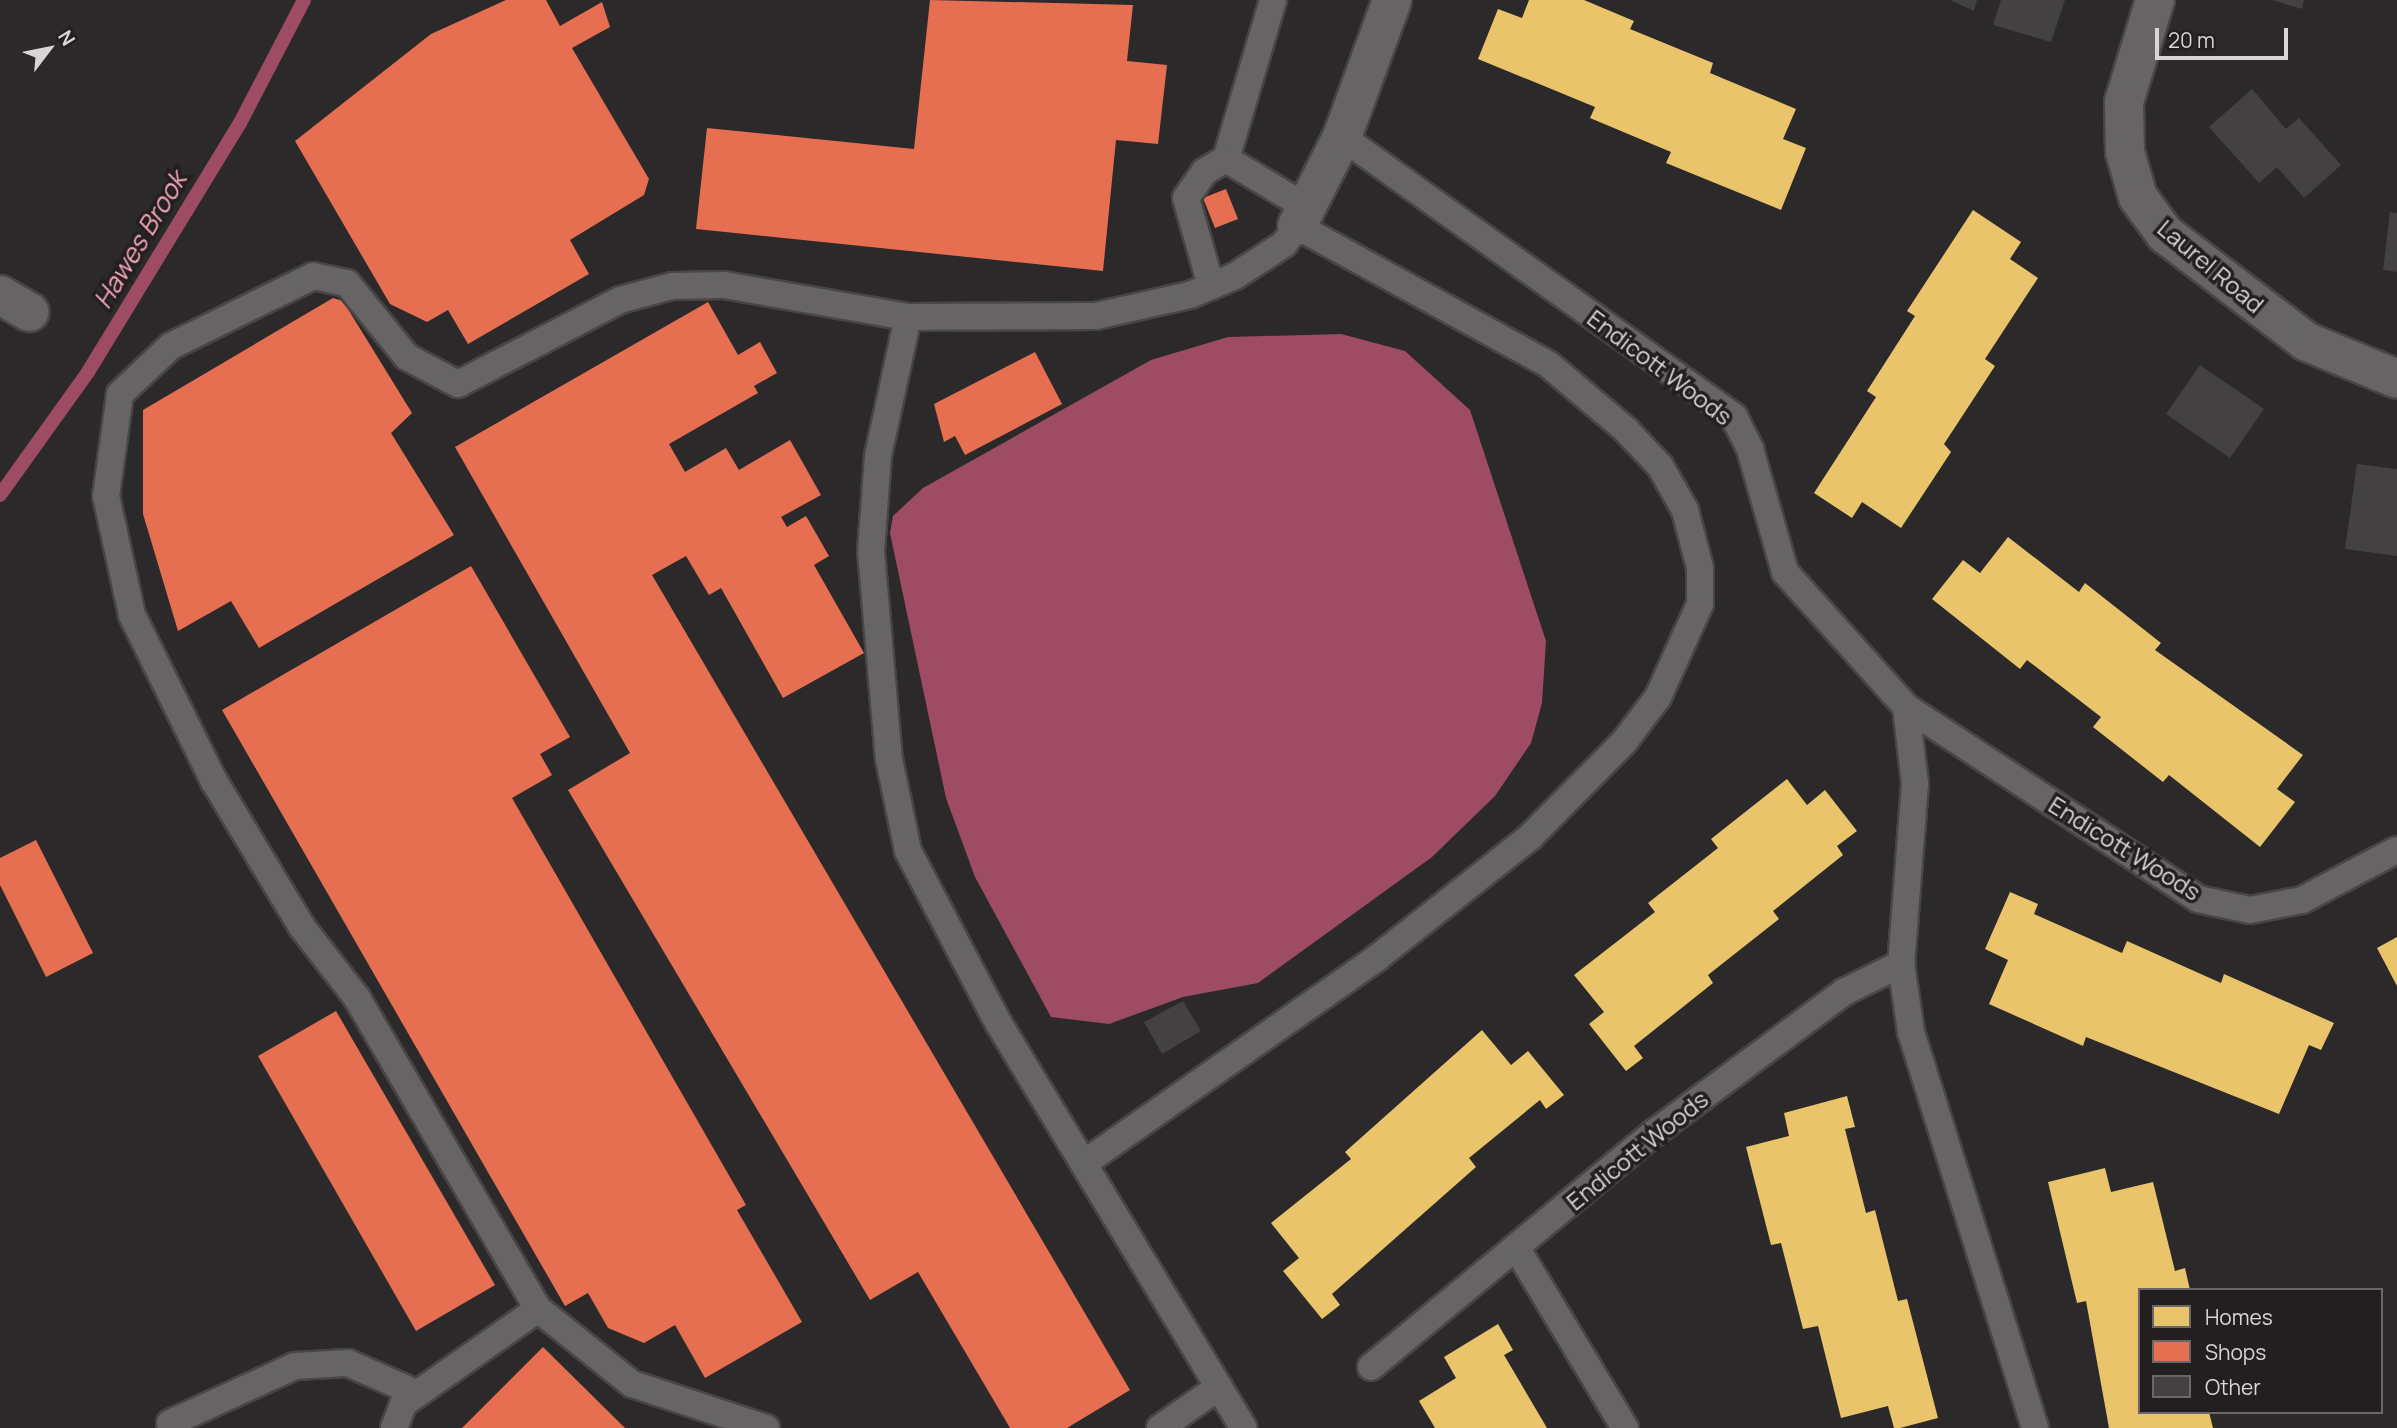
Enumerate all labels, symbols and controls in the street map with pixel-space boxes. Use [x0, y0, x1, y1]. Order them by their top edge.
north arrow [14, 14, 84, 84]
scale bar [2159, 14, 2292, 58]
text: N [52, 25, 81, 51]
text: 20 m [2168, 26, 2215, 54]
water label: Hawes Brook [87, 166, 193, 314]
street label: Laurel Road [2152, 213, 2270, 319]
street label: Endicott Woods [1582, 303, 1738, 431]
street label: Endicott Woods [2044, 790, 2206, 906]
street label: Endicott Woods [1560, 1084, 1714, 1216]
legend [2138, 1288, 2383, 1414]
text: Homes [2205, 1303, 2273, 1331]
text: Shops [2205, 1338, 2266, 1366]
text: Other [2205, 1373, 2261, 1401]

